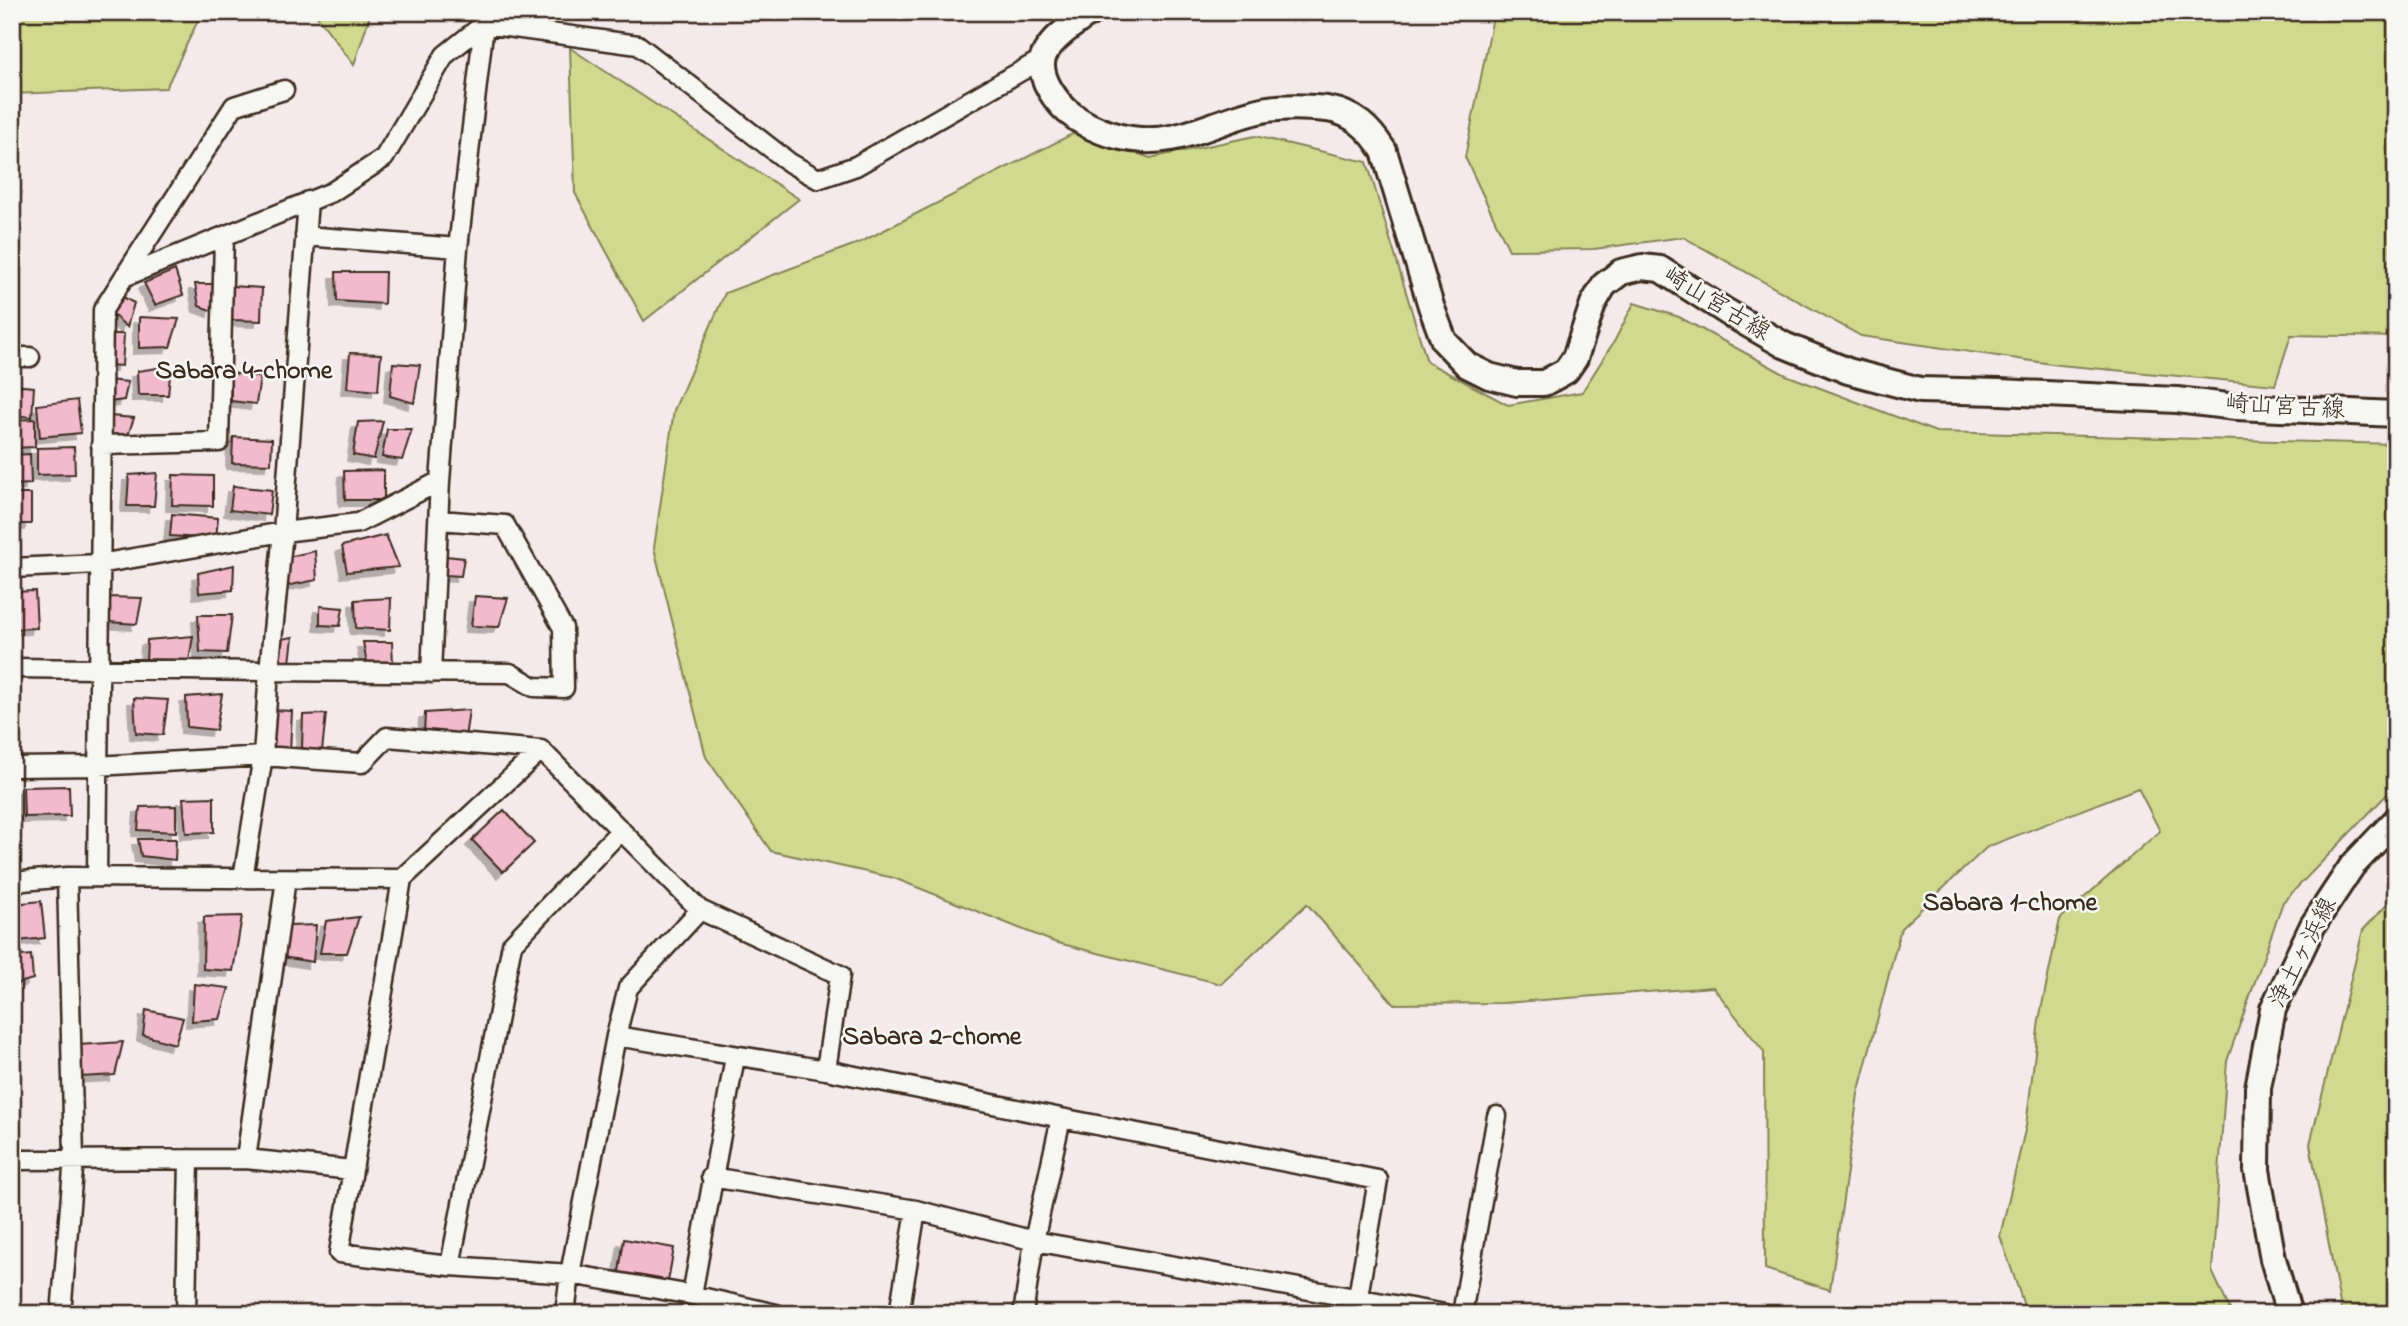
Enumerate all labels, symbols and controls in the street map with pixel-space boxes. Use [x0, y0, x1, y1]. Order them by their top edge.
street label: 崎山宮古線 [1656, 259, 1776, 351]
district label: Sabara 4-chome [156, 353, 334, 391]
street label: 崎山宮古線 [2224, 387, 2346, 429]
district label: Sabara 1-chome [1923, 885, 2099, 923]
street label: 浄土ヶ浜線 [2261, 892, 2347, 1014]
district label: Sabara 2-chome [842, 1019, 1023, 1057]

